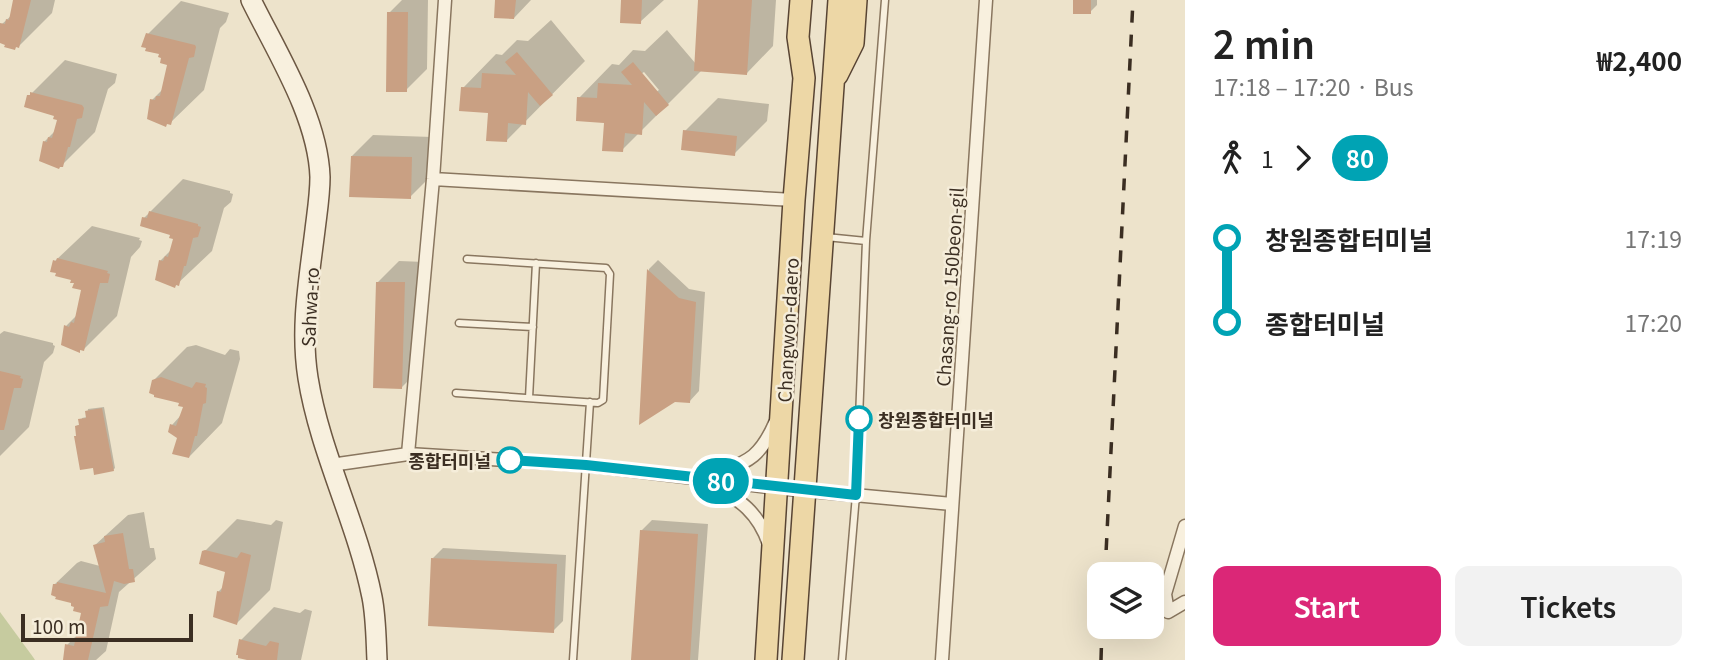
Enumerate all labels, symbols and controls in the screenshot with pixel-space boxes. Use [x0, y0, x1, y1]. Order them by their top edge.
text: 2 min [1213, 15, 1315, 70]
text: ₩2,400 [1597, 41, 1682, 78]
text: 17:18 – 17:20 · Bus [1213, 69, 1414, 103]
icon: walk [1213, 139, 1251, 177]
icon: forward [1284, 139, 1322, 177]
text: 80 [1346, 140, 1374, 175]
text: 1 [1261, 141, 1274, 175]
street label: Chasang-ro 150beon-gil [929, 187, 969, 387]
text: 창원종합터미널 [1265, 220, 1432, 257]
text: 17:19 [1625, 221, 1682, 255]
street label: Changwon-daero [770, 257, 804, 403]
street label: Sahwa-ro [294, 266, 324, 348]
text: 종합터미널 [1265, 304, 1385, 341]
text: 17:20 [1625, 305, 1682, 339]
marker: 창원종합터미널 [846, 406, 872, 432]
place label: 창원종합터미널 [878, 406, 994, 432]
place label: 종합터미널 [408, 447, 491, 473]
marker: 종합터미널 [497, 447, 523, 473]
line badge: 80 [690, 458, 752, 504]
text: 80 [707, 463, 735, 498]
map controls [1087, 562, 1164, 639]
button: layers [1087, 562, 1164, 639]
button: Start [1213, 566, 1441, 646]
button: Tickets [1455, 566, 1682, 646]
scale bar [21, 611, 192, 643]
text: 100 m [32, 612, 86, 639]

